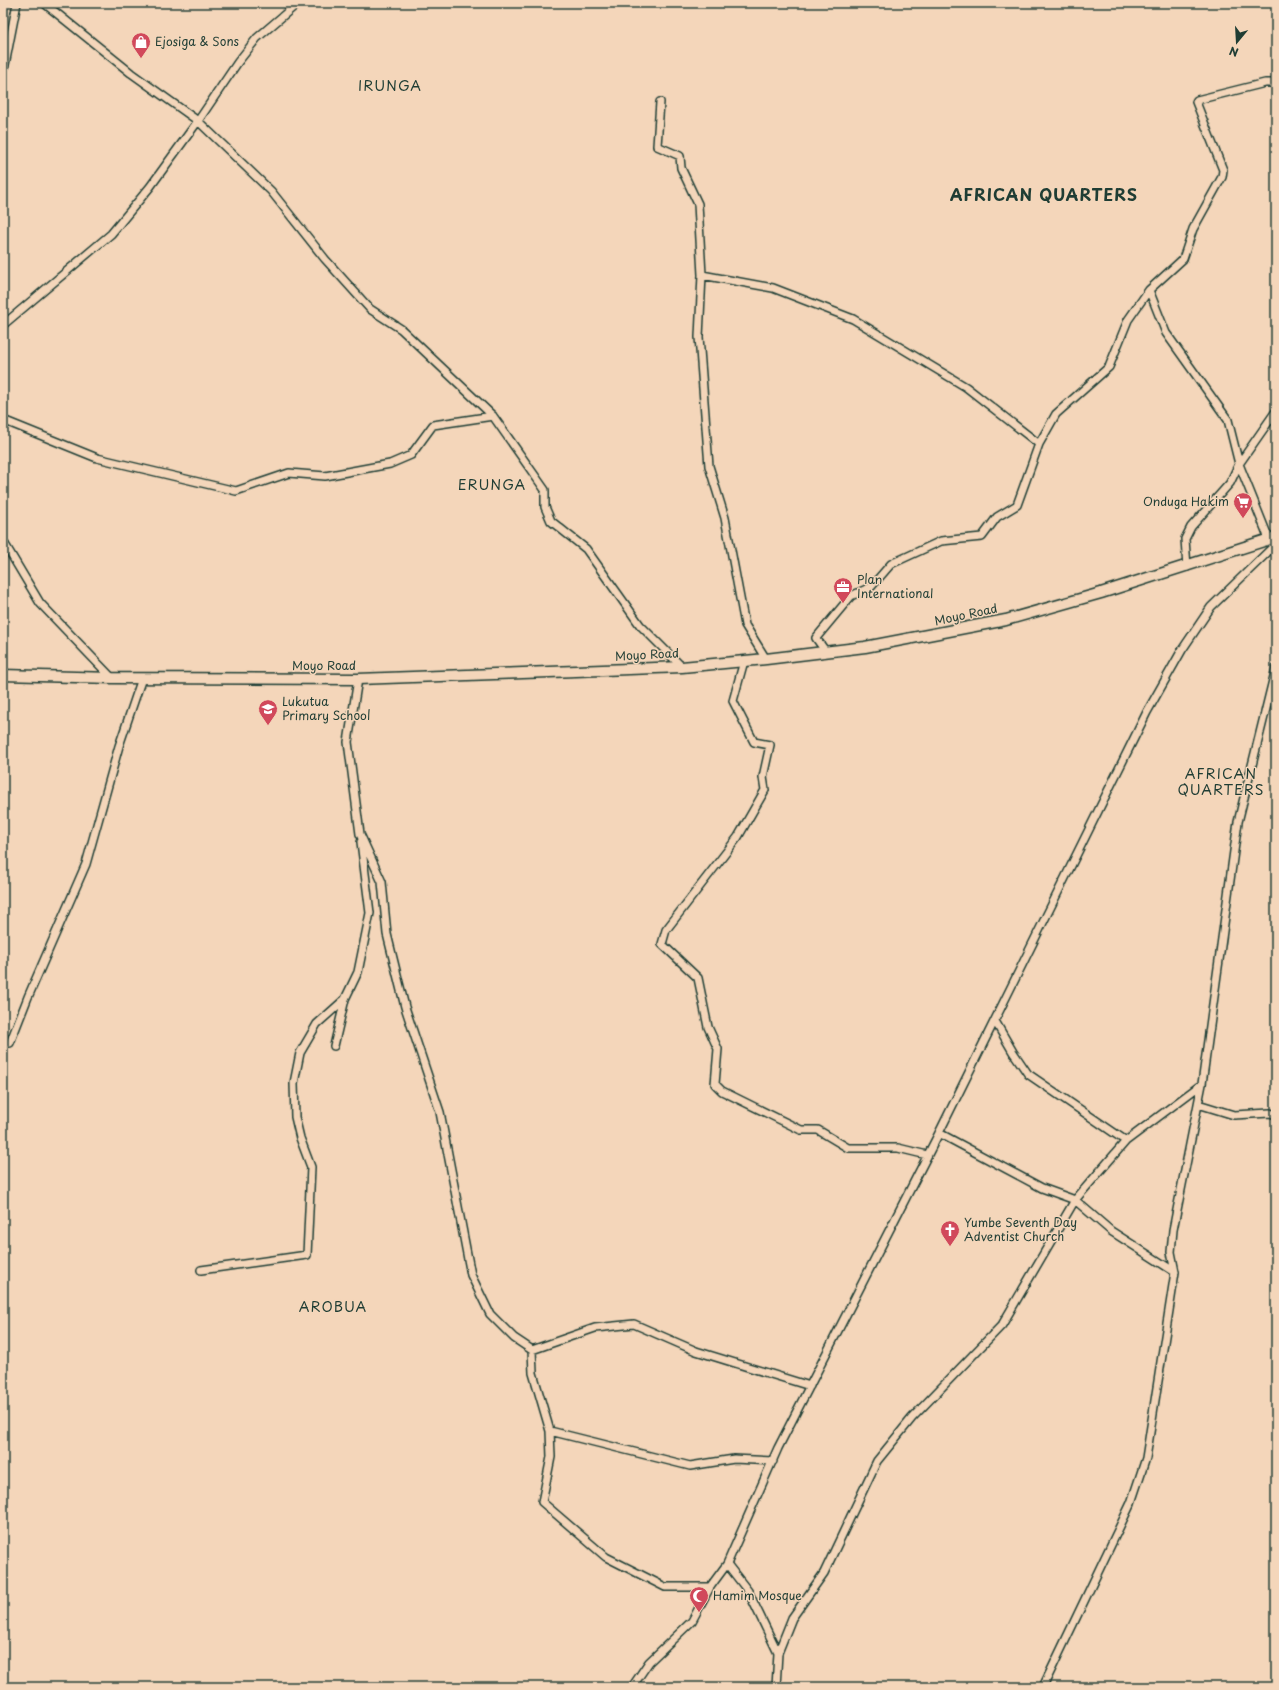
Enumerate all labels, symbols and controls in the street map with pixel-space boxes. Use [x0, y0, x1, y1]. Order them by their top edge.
north arrow [1217, 22, 1257, 62]
shop icon: Ejosiga & Sons [130, 31, 152, 59]
place label: Ejosiga & Sons [155, 32, 240, 50]
text: N [1227, 42, 1241, 61]
district label: IRUNGA [358, 75, 422, 96]
district label: AFRICAN QUARTERS [950, 182, 1138, 206]
district label: ERUNGA [458, 474, 526, 495]
supermarket icon: Onduga Hakim [1232, 491, 1254, 519]
place label: Onduga Hakim [1143, 492, 1229, 510]
place label: Plan International [857, 570, 933, 602]
office icon: Plan International [832, 576, 854, 604]
street label: Moyo Road [933, 599, 999, 629]
street label: Moyo Road [615, 643, 679, 665]
street label: Moyo Road [292, 656, 356, 674]
place label: Lukutua Primary School [282, 692, 370, 724]
school or university icon: Lukutua Primary School [257, 698, 279, 726]
district label: AFRICAN QUARTERS [1177, 763, 1265, 800]
place label: Yumbe Seventh Day Adventist Church [964, 1213, 1077, 1245]
church icon: Yumbe Seventh Day Adventist Church [939, 1219, 961, 1247]
district label: AROBUA [299, 1296, 367, 1317]
mosque icon: Hamim Mosque [688, 1585, 710, 1613]
place label: Hamim Mosque [713, 1586, 802, 1604]

